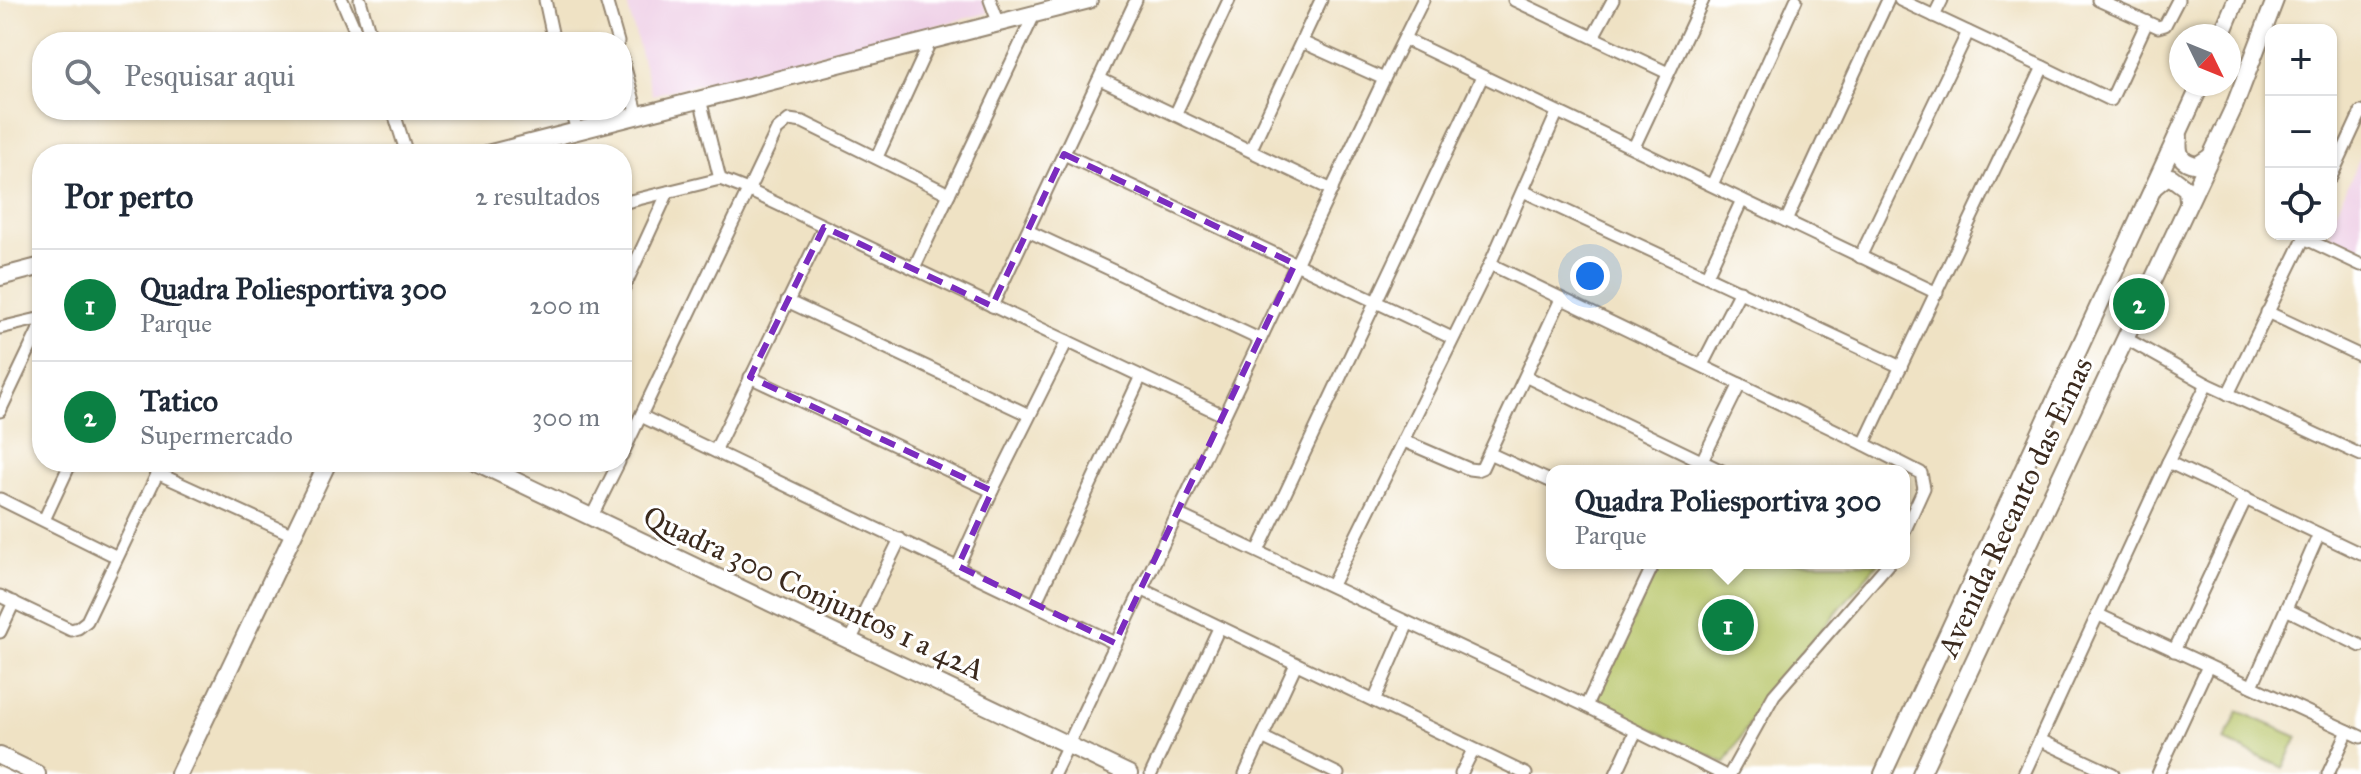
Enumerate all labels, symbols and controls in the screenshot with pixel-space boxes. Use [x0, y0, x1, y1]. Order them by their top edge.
north arrow [2169, 24, 2241, 96]
map controls [2265, 24, 2337, 240]
button: + [2265, 24, 2337, 96]
search box [32, 32, 632, 120]
icon: search [60, 54, 104, 98]
text: Pesquisar aqui [124, 58, 295, 94]
button: − [2265, 96, 2337, 168]
button: locate [2265, 168, 2337, 240]
text: Por perto [64, 176, 193, 217]
text: 2 resultados [475, 180, 600, 212]
your location [1570, 256, 1610, 296]
text: Quadra Poliesportiva 300 [140, 271, 447, 307]
pin: 2 [2113, 274, 2165, 334]
text: 1 [85, 289, 95, 321]
text: 200 m [529, 289, 600, 321]
text: Parque [140, 307, 212, 339]
street label: Avenida Recanto das Emas [1929, 351, 2100, 665]
text: Tatico [140, 383, 218, 419]
text: 2 [84, 401, 96, 433]
text: 300 m [532, 401, 600, 433]
text: Supermercado [140, 419, 293, 451]
popup [1546, 465, 1910, 569]
text: Quadra Poliesportiva 300 [1574, 483, 1882, 519]
street label: Quadra 300 Conjuntos 1 a 42A [638, 498, 990, 688]
text: Parque [1574, 519, 1647, 551]
pin: 1 [1702, 595, 1754, 655]

